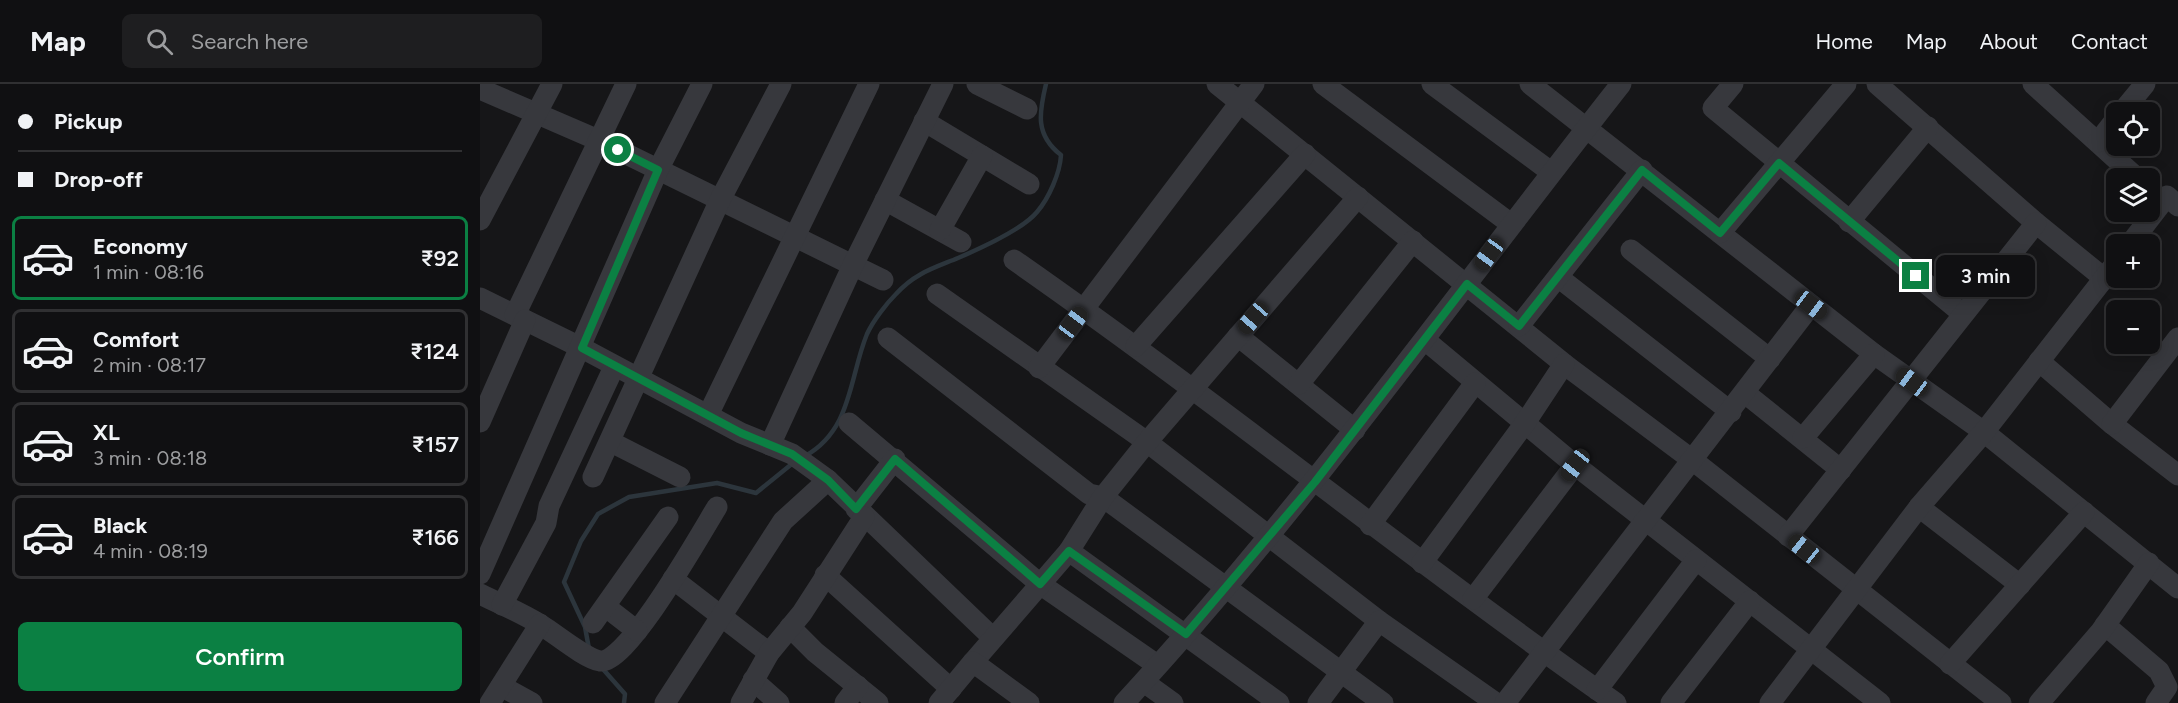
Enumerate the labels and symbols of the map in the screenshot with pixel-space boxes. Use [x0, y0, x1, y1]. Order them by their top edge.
route start [604, 136, 631, 163]
car [1471, 234, 1507, 274]
callout: 3 min [1937, 255, 2036, 297]
route end [1902, 262, 1929, 289]
car [1791, 287, 1831, 323]
car [1234, 299, 1272, 337]
car [1055, 303, 1091, 343]
car [1892, 364, 1932, 400]
car [1557, 445, 1593, 485]
car [1784, 531, 1824, 567]

